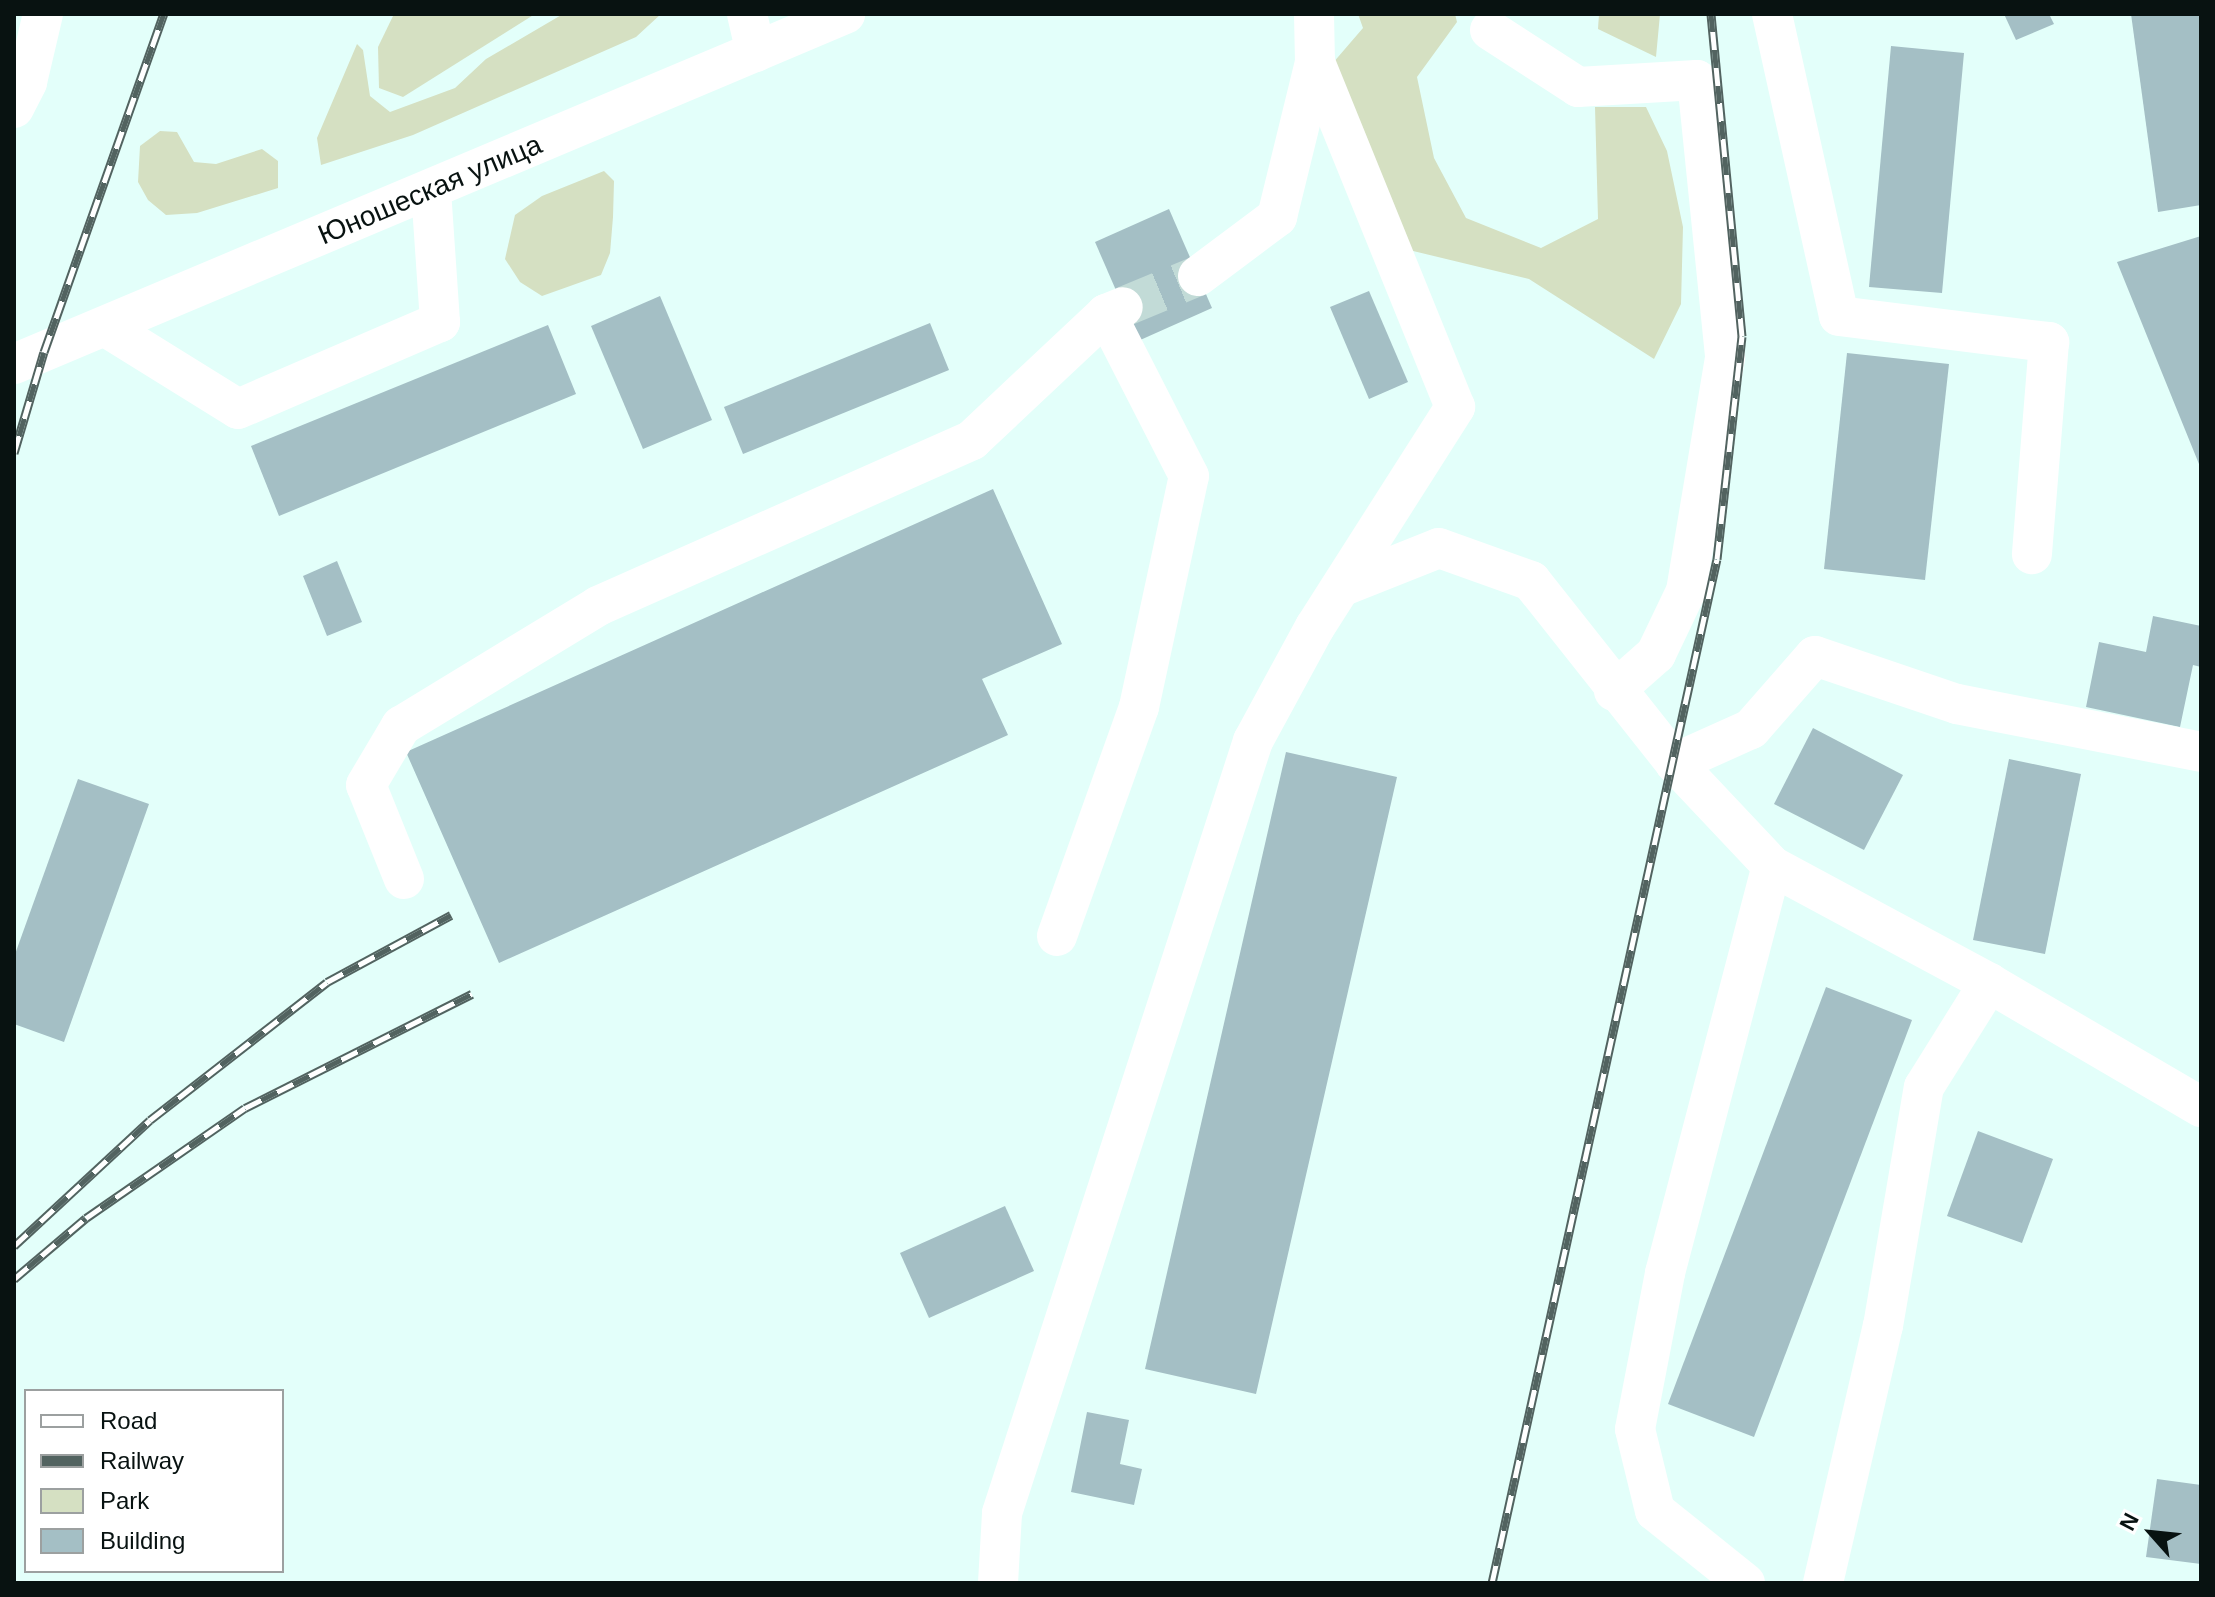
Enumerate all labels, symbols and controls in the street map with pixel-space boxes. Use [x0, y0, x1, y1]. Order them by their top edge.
street label: Юношеская улица [313, 128, 547, 252]
legend [24, 1389, 284, 1573]
text: Road [100, 1407, 157, 1434]
text: Railway [100, 1447, 184, 1474]
text: Park [100, 1487, 149, 1514]
north arrow [2111, 1493, 2191, 1573]
text: N [2114, 1509, 2144, 1535]
text: Building [100, 1527, 185, 1554]

